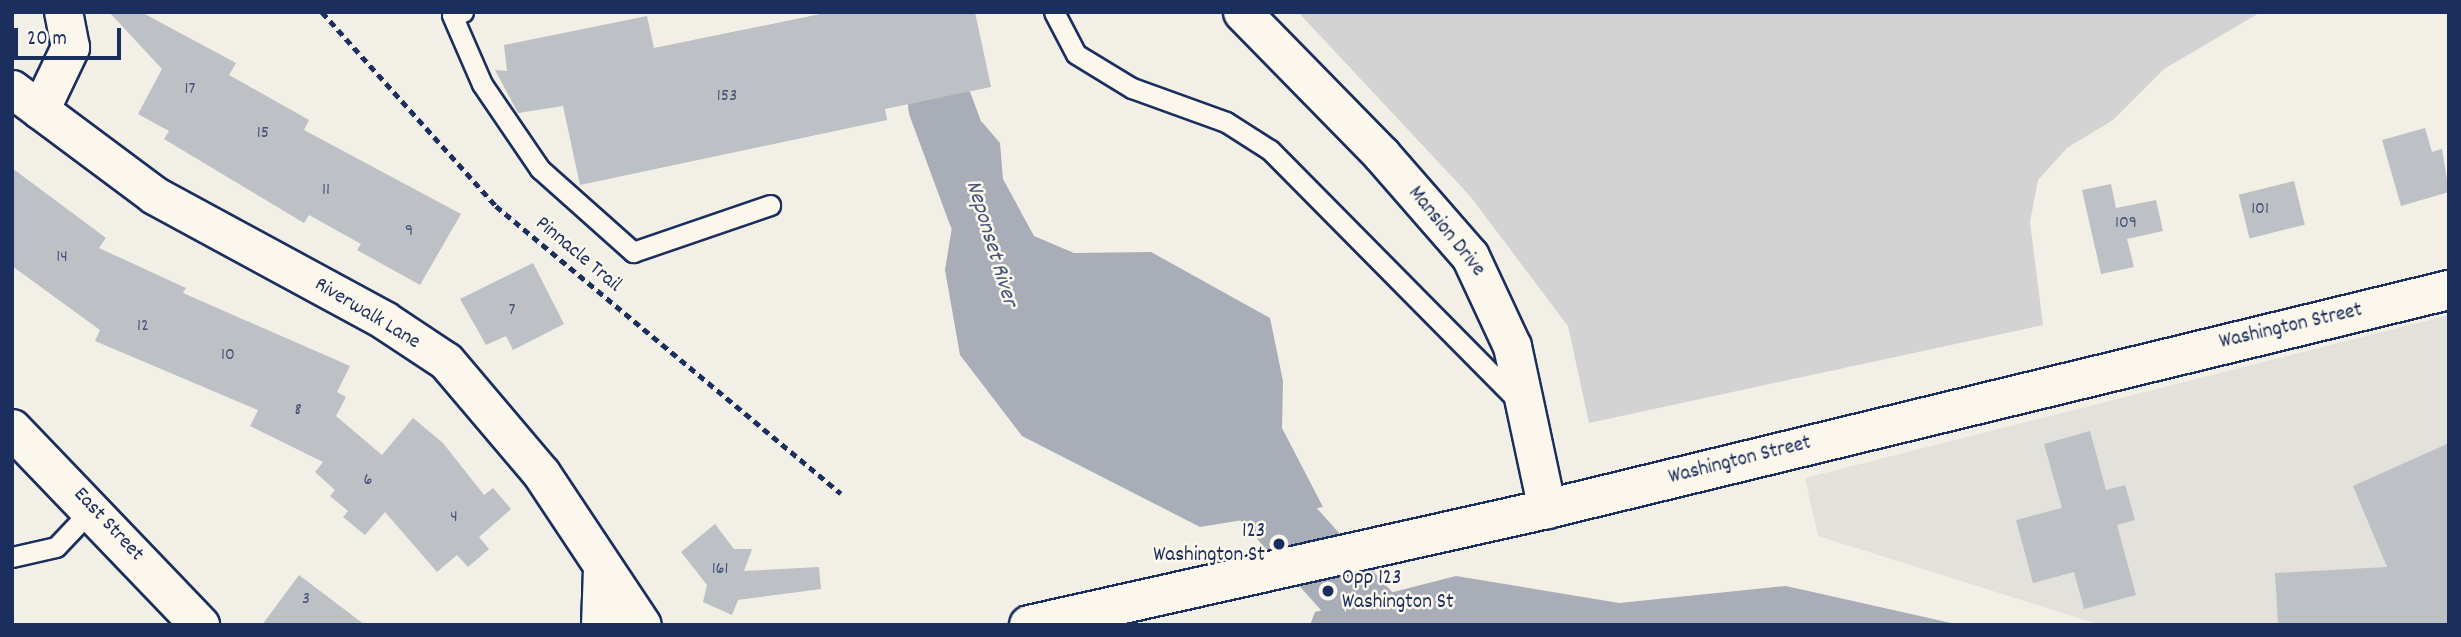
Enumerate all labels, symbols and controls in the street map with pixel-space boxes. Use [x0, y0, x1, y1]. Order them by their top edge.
scale bar [18, 14, 124, 58]
text: 20 m [27, 25, 67, 55]
house number: 17 [185, 79, 195, 101]
house number: 153 [717, 86, 737, 108]
house number: 15 [257, 123, 269, 145]
water label: Neponset River [958, 178, 1022, 310]
house number: 11 [322, 180, 330, 202]
street label: Mansion Drive [1402, 182, 1490, 282]
house number: 101 [2251, 199, 2269, 221]
street label: Pinnacle Trail [530, 212, 626, 298]
house number: 109 [2115, 213, 2137, 235]
house number: 9 [405, 221, 413, 243]
house number: 14 [56, 247, 68, 269]
street label: Riverwalk Lane [309, 273, 425, 355]
street label: Washington Street [2217, 298, 2365, 356]
house number: 7 [509, 300, 515, 322]
house number: 12 [137, 316, 149, 338]
house number: 10 [221, 345, 235, 367]
house number: 8 [294, 400, 302, 422]
street label: Washington Street [1666, 431, 1814, 491]
house number: 6 [364, 470, 372, 492]
street label: East Street [67, 483, 149, 567]
house number: 4 [450, 507, 458, 529]
place label: 123 Washington St [1153, 519, 1265, 569]
marker: 123 Washington St [1271, 536, 1287, 552]
house number: 161 [712, 559, 728, 581]
place label: Opp 123 Washington St [1342, 566, 1454, 616]
marker: Opp 123 Washington St [1320, 583, 1336, 599]
house number: 3 [302, 589, 310, 611]

